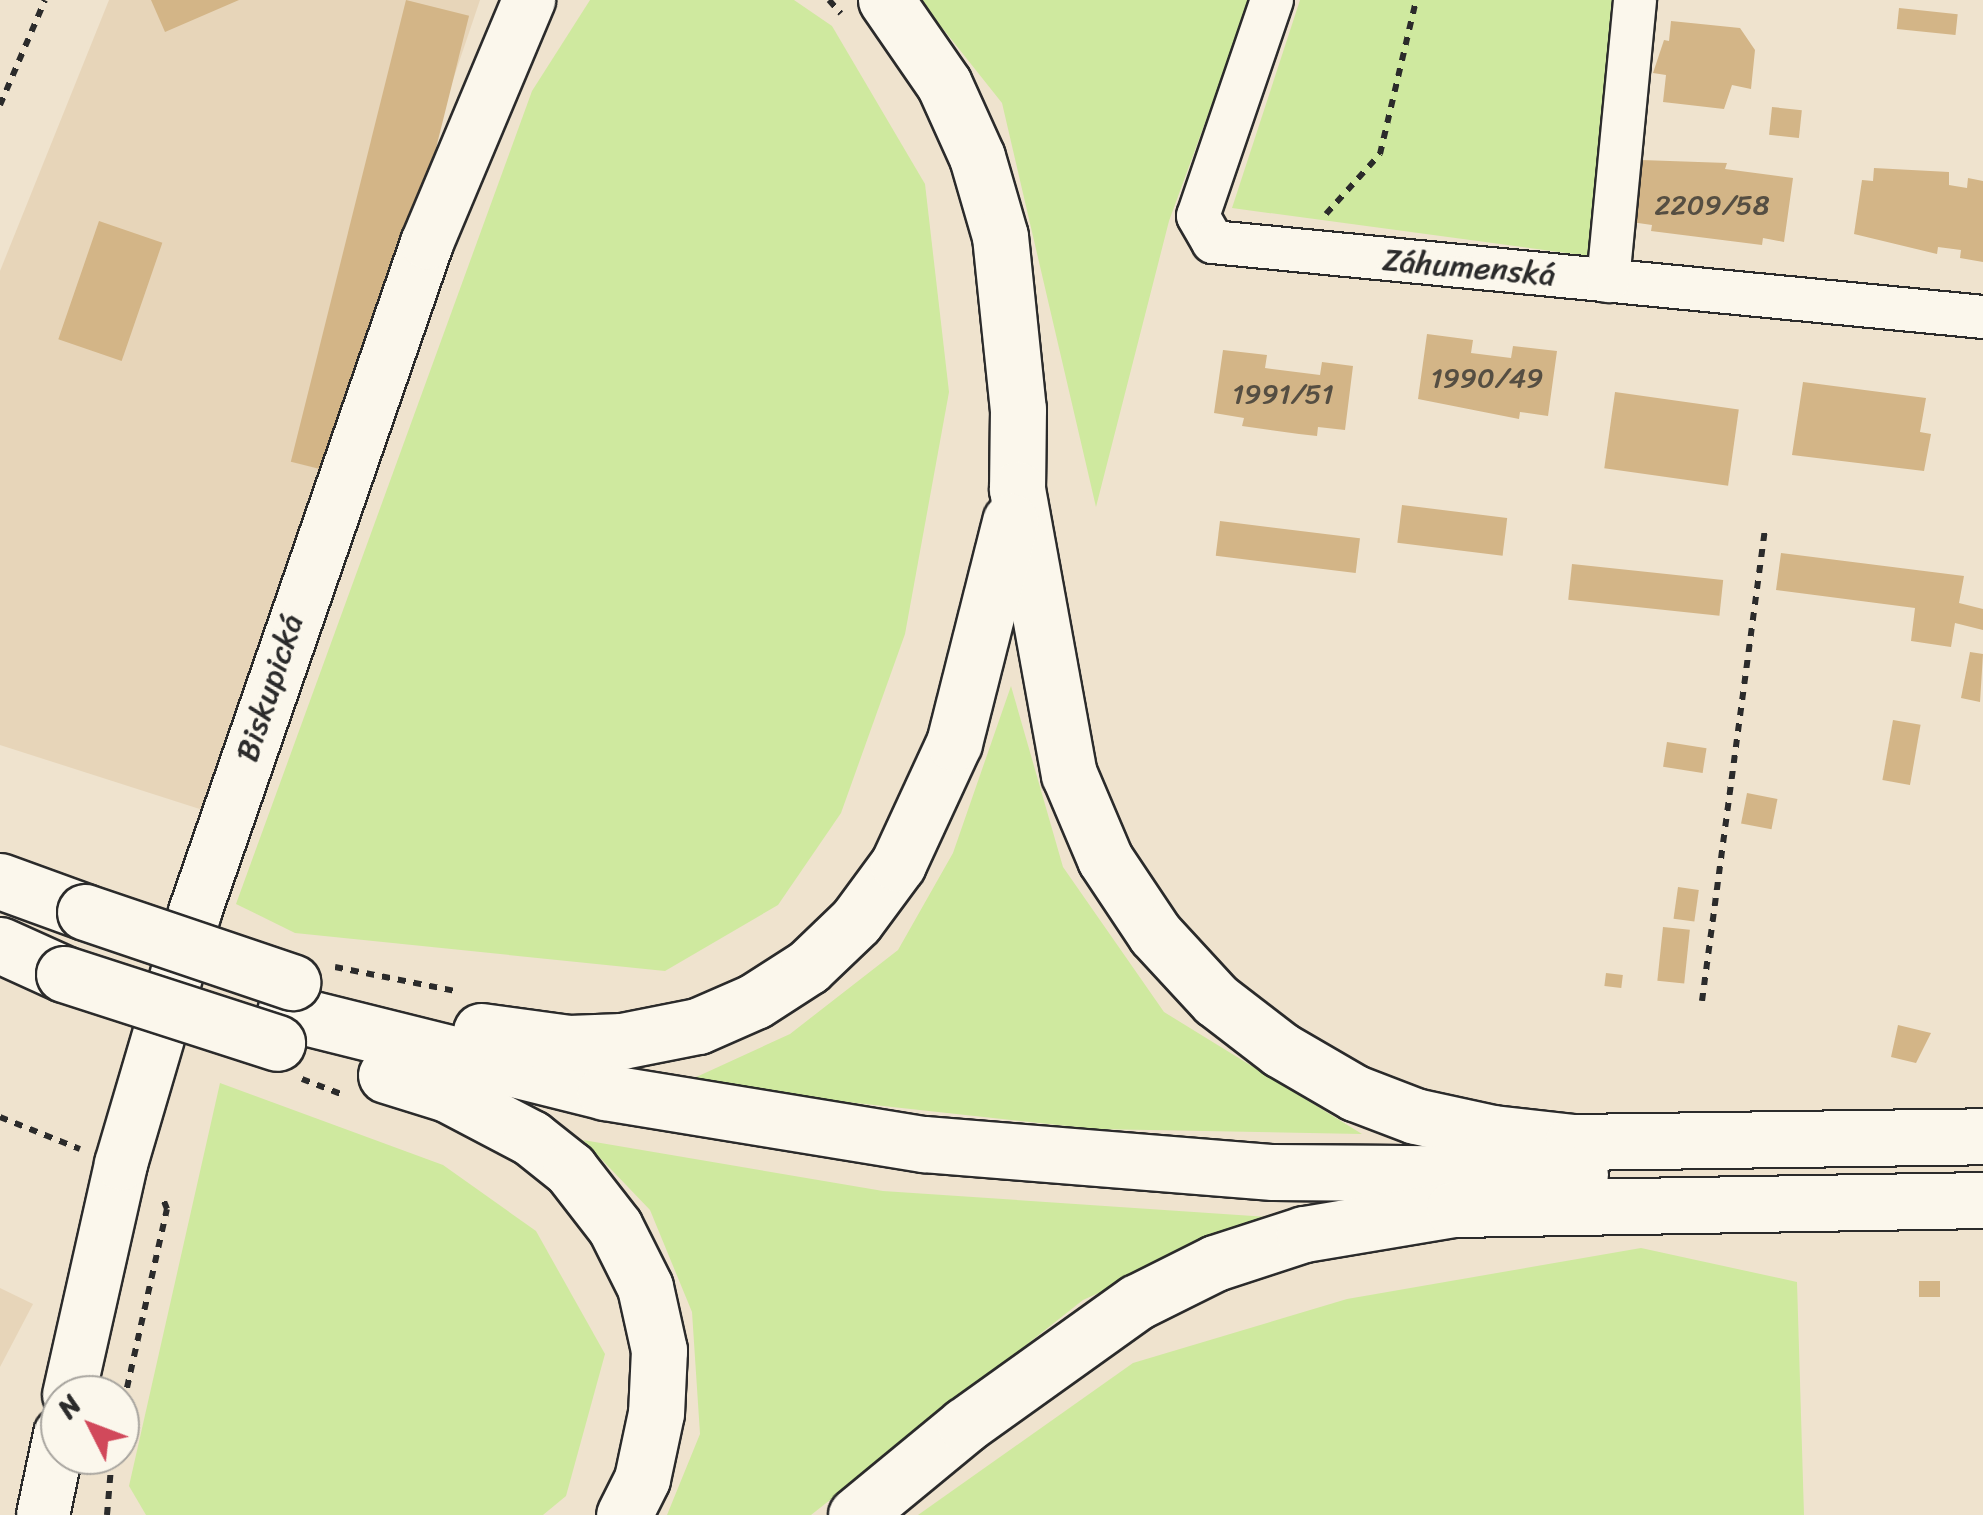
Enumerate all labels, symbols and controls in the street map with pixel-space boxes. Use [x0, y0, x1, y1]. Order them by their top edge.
house number: 2209/58 [1654, 188, 1770, 222]
street label: Záhumenská [1381, 241, 1557, 295]
house number: 1990/49 [1431, 361, 1543, 395]
house number: 1991/51 [1232, 377, 1334, 411]
street label: Biskupická [228, 609, 312, 767]
north arrow [40, 1375, 140, 1475]
text: N [44, 1382, 94, 1430]

